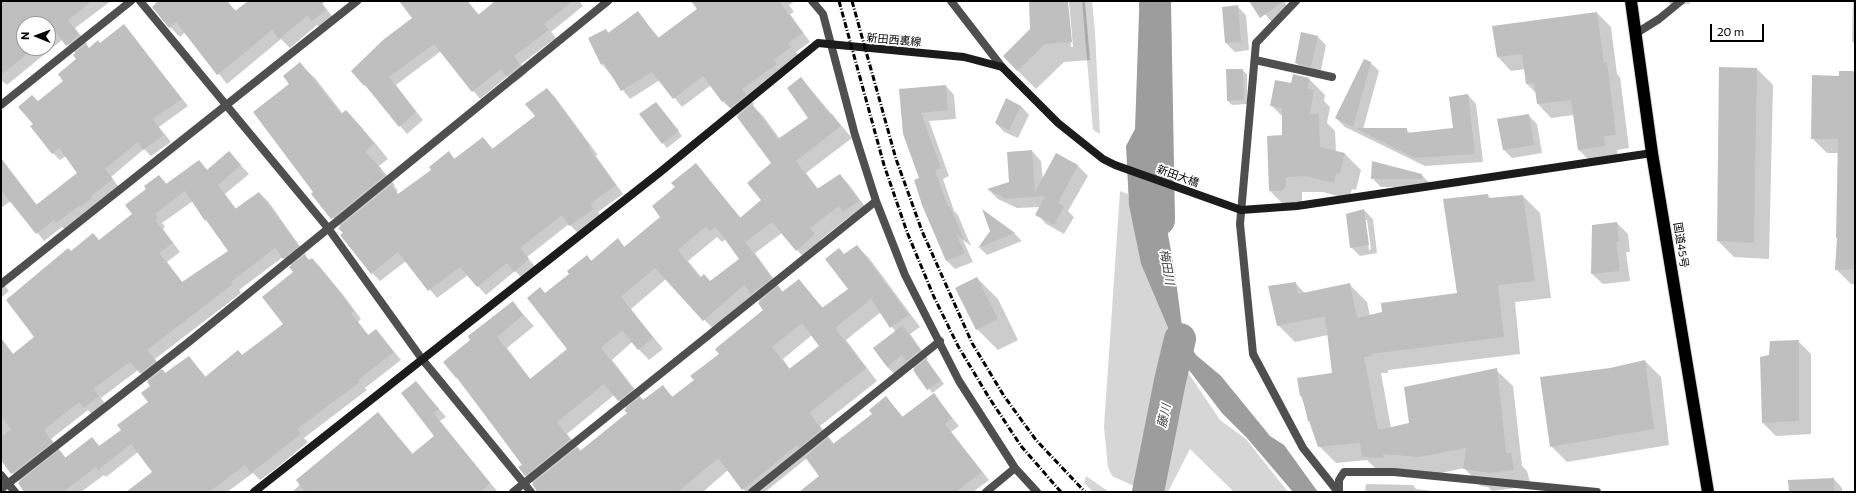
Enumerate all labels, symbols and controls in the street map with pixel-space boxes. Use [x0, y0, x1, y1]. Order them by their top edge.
north arrow [16, 16, 56, 56]
scale bar [1712, 16, 1766, 42]
text: 20 m [1717, 24, 1744, 38]
street label: 新田西裏線 [866, 31, 922, 49]
text: N [18, 32, 31, 40]
street label: 新田大橋 [1155, 162, 1201, 190]
street label: 国道45号 [1671, 221, 1691, 269]
water label: 梅田川 [1157, 248, 1177, 286]
water label: 藤川 [1154, 403, 1174, 429]

